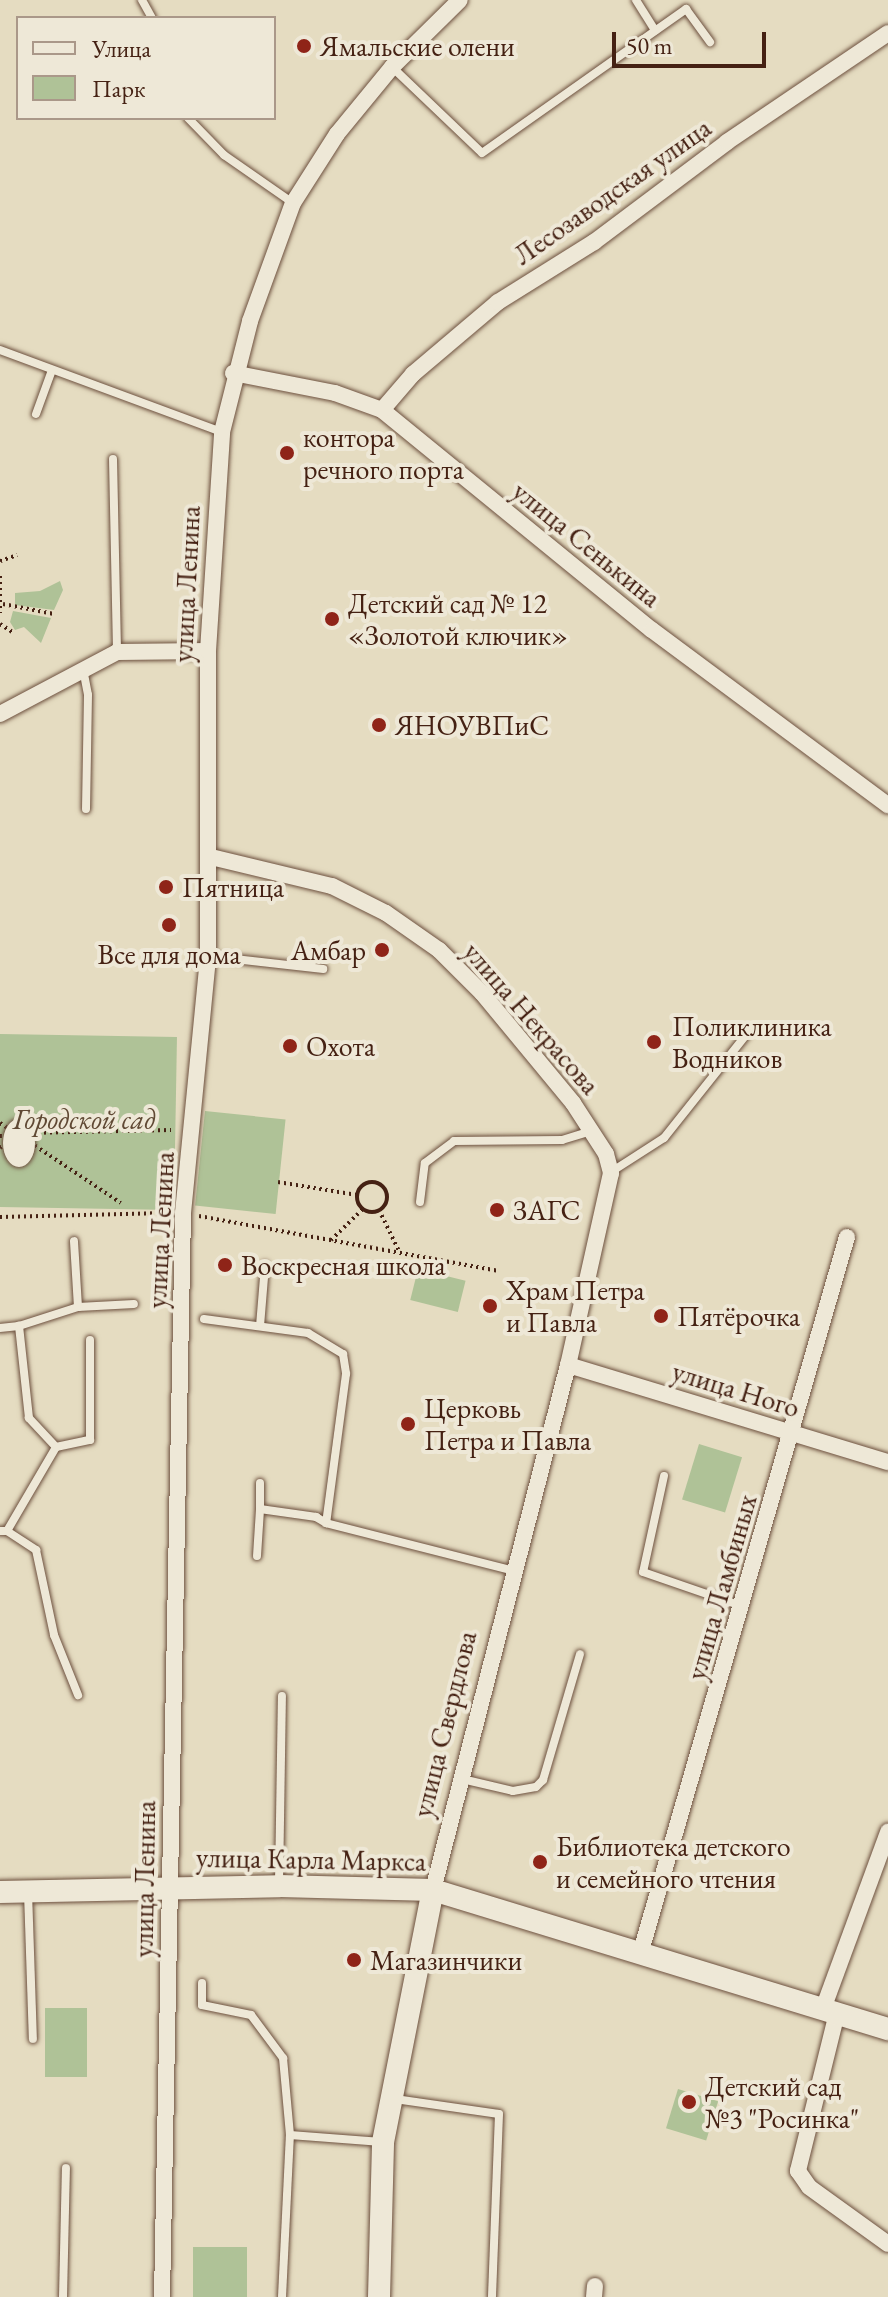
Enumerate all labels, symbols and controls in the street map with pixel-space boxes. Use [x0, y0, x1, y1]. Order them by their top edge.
legend [16, 16, 276, 120]
scale bar [616, 16, 770, 66]
place label: Ямальские олени [320, 29, 515, 63]
text: 50 m [626, 30, 673, 61]
text: Улица [92, 33, 151, 64]
marker: Ямальские олени [295, 37, 313, 55]
text: Парк [92, 73, 145, 104]
street label: Лесозаводская улица [507, 110, 717, 272]
place label: контора речного порта [303, 420, 464, 486]
marker: контора речного порта [278, 444, 296, 462]
street label: улица Сенькина [506, 474, 668, 614]
street label: улица Ленина [165, 505, 207, 663]
place label: Детский сад № 12 «Золотой ключик» [348, 586, 568, 652]
marker: Детский сад № 12 «Золотой ключик» [323, 610, 341, 628]
place label: ЯНОУВПиС [395, 708, 549, 742]
marker: ЯНОУВПиС [370, 716, 388, 734]
place label: Пятница [182, 870, 284, 904]
marker: Пятница [157, 878, 175, 896]
marker: Все для дома [160, 916, 178, 934]
place label: Амбар [291, 933, 366, 967]
street label: улица Некрасова [457, 935, 607, 1101]
place label: Все для дома [97, 937, 241, 971]
marker: Амбар [373, 941, 391, 959]
place label: Поликлиника Водников [672, 1009, 832, 1075]
place label: Охота [306, 1029, 375, 1063]
marker: Поликлиника Водников [643, 1031, 665, 1053]
marker: Охота [281, 1037, 299, 1055]
park label: Городской сад [12, 1102, 156, 1136]
street label: улица Ленина [139, 1151, 181, 1309]
place label: ЗАГС [513, 1193, 580, 1227]
marker: ЗАГС [488, 1201, 506, 1219]
place label: Воскресная школа [241, 1248, 446, 1282]
marker: Воскресная школа [216, 1256, 234, 1274]
place label: Храм Петра и Павла [506, 1273, 645, 1339]
marker: Храм Петра и Павла [481, 1297, 499, 1315]
place label: Пятёрочка [677, 1299, 800, 1333]
marker: Пятёрочка [652, 1307, 670, 1325]
street label: улица Ного [668, 1354, 804, 1424]
place label: Церковь Петра и Павла [424, 1391, 591, 1457]
marker: Церковь Петра и Павла [399, 1415, 417, 1433]
street label: улица Ламбиных [678, 1490, 764, 1684]
street label: улица Свердлова [405, 1627, 483, 1821]
street label: улица Ленина [126, 1800, 162, 1958]
place label: Библиотека детского и семейного чтения [556, 1829, 791, 1895]
street label: улица Карла Маркса [196, 1840, 426, 1878]
marker: Библиотека детского и семейного чтения [531, 1853, 549, 1871]
place label: Магазинчики [370, 1943, 522, 1977]
marker: Магазинчики [345, 1951, 363, 1969]
place label: Детский сад №3 "Росинка" [705, 2069, 859, 2135]
marker: Детский сад №3 "Росинка" [680, 2093, 698, 2111]

